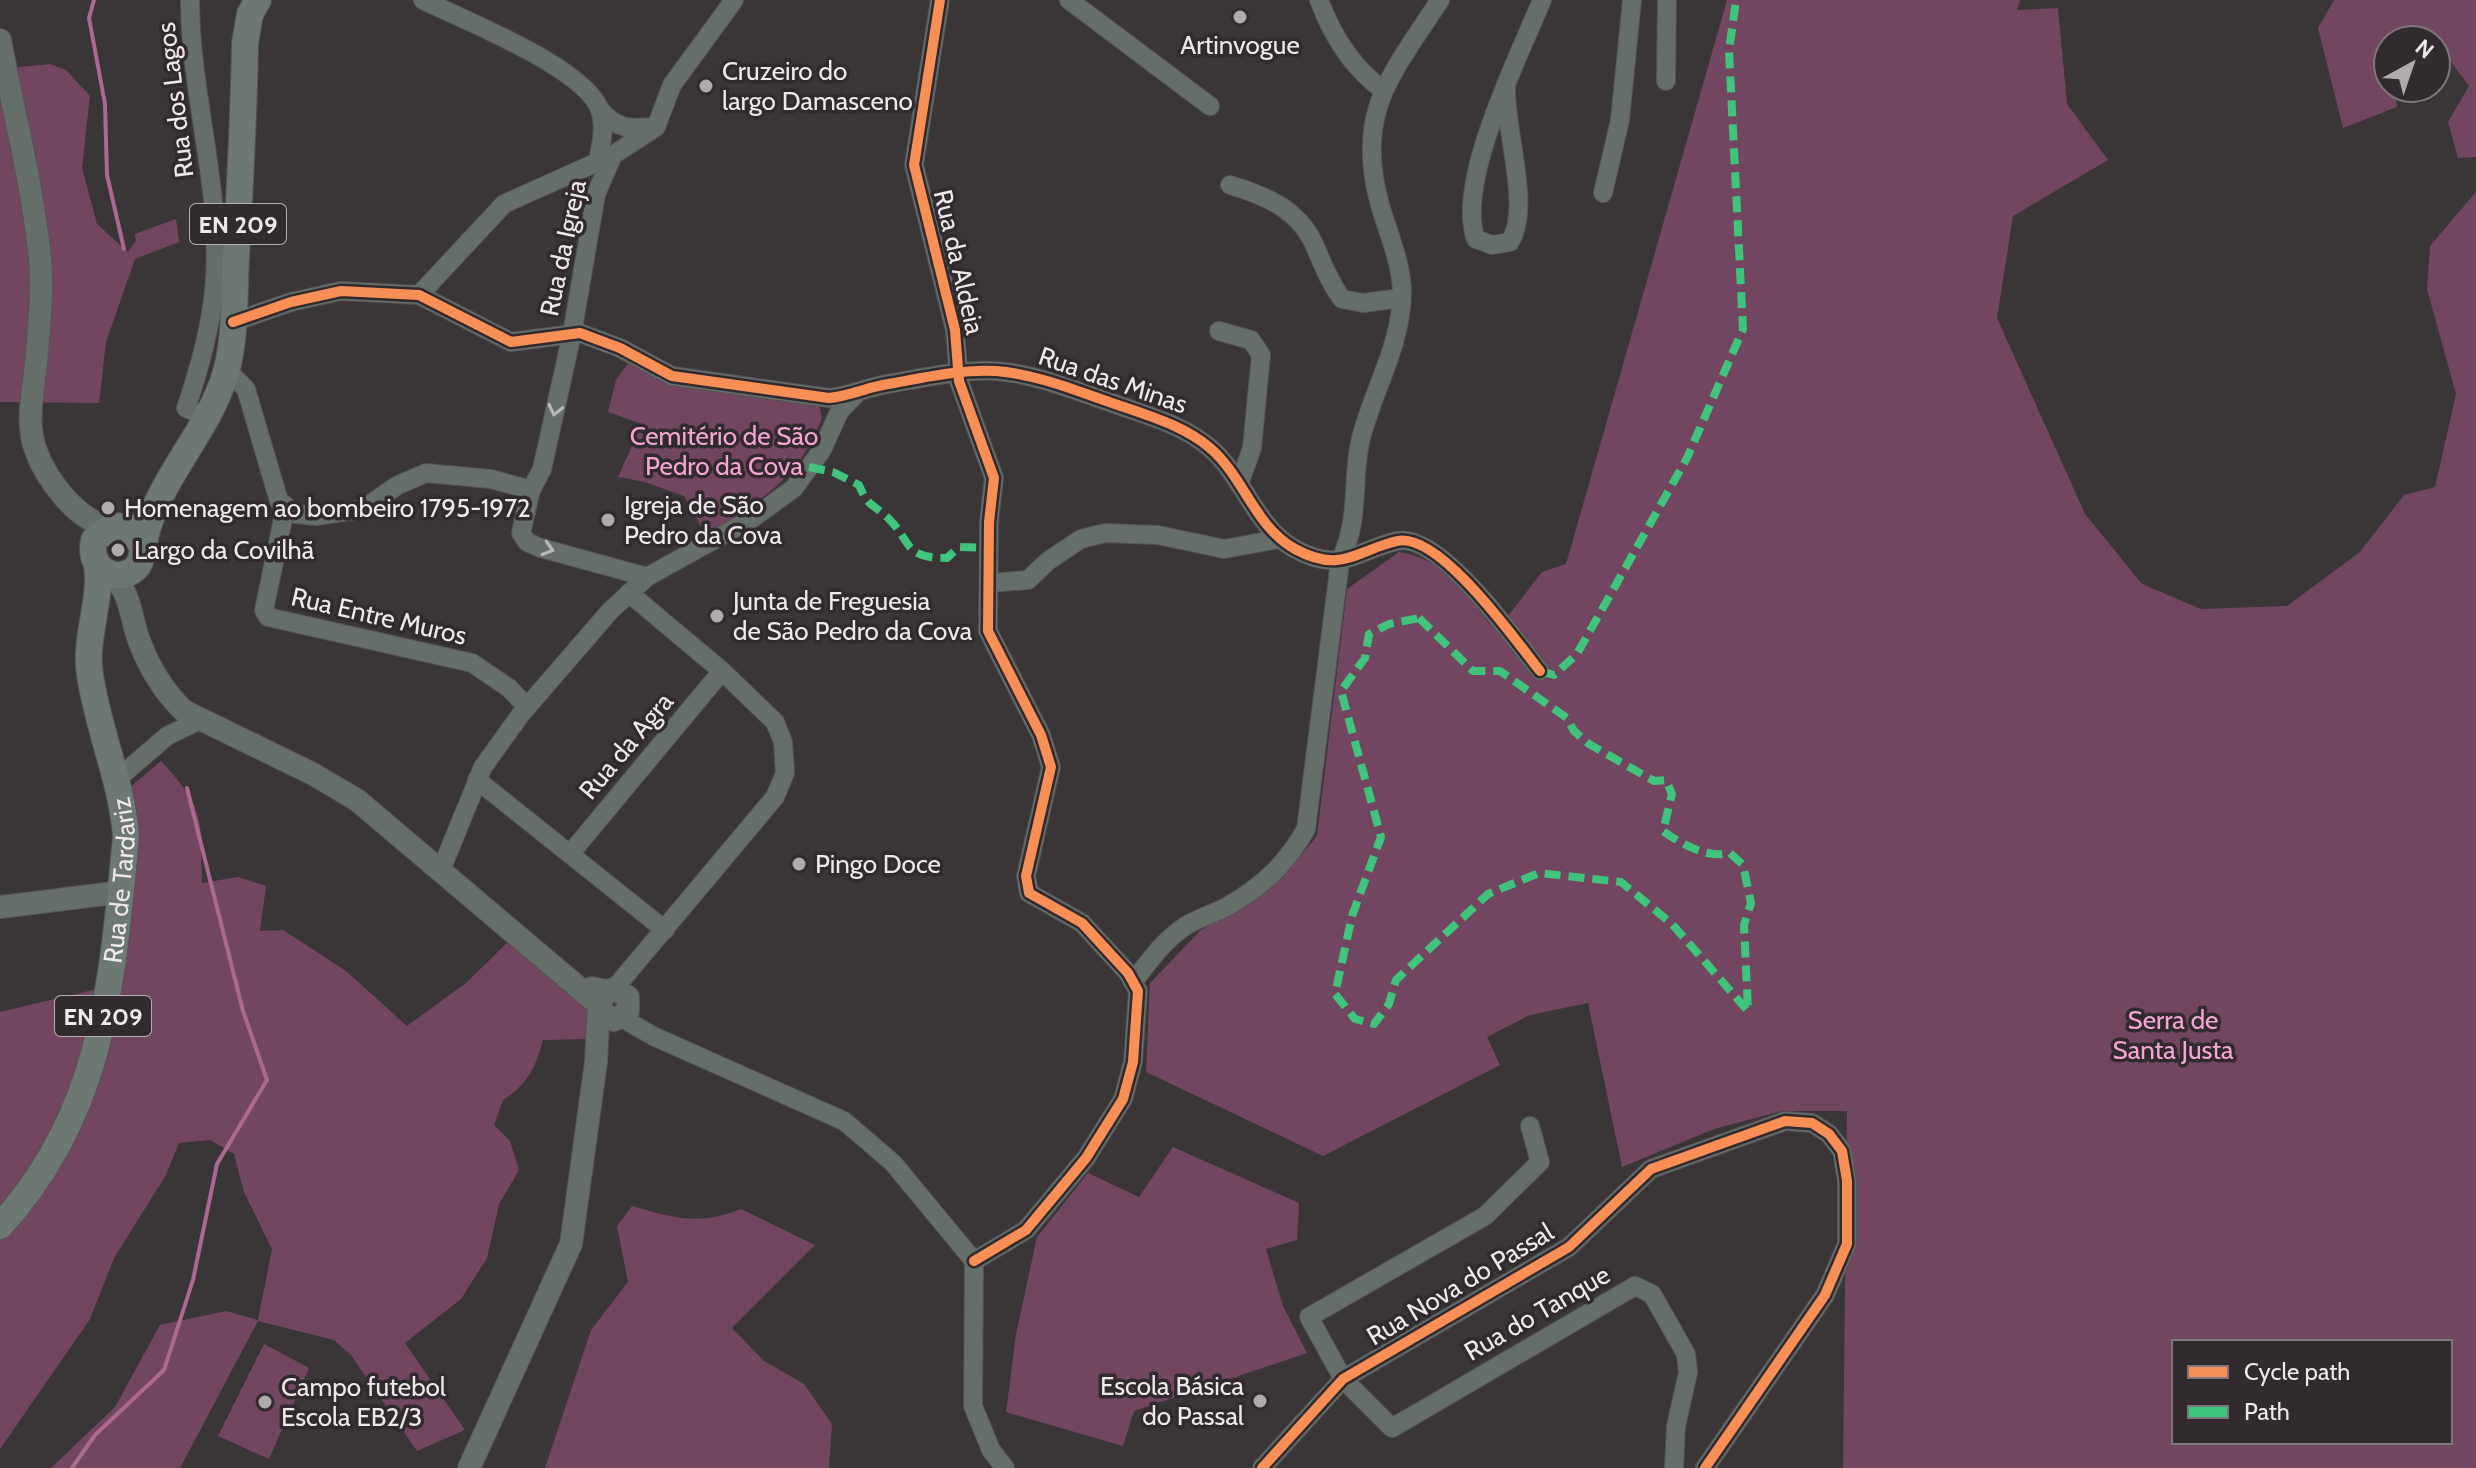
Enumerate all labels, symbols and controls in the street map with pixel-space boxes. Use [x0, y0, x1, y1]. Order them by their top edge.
marker: Artinvogue [1231, 8, 1249, 26]
street label: Rua dos Lagos [150, 20, 200, 179]
north arrow [2372, 24, 2452, 104]
place label: Artinvogue [1180, 29, 1300, 61]
text: N [2410, 34, 2439, 64]
place label: Cruzeiro do largo Damasceno [722, 55, 913, 117]
marker: Cruzeiro do largo Damasceno [697, 77, 715, 95]
street label: Rua da Igreja [533, 176, 593, 319]
street label: Rua da Aldeia [927, 186, 991, 338]
road number: EN 209 [190, 204, 286, 244]
street label: Rua das Minas [1035, 340, 1192, 420]
one-way arrow [547, 403, 564, 417]
park label: Cemitério de São Pedro da Cova [630, 420, 818, 482]
place label: Igreja de São Pedro da Cova [624, 489, 782, 551]
place label: Homenagem ao bombeiro 1795-1972 [124, 492, 531, 524]
marker: Homenagem ao bombeiro 1795-1972 [99, 499, 117, 517]
marker: Igreja de São Pedro da Cova [599, 511, 617, 529]
place label: Largo da Covilhã [134, 534, 315, 566]
one-way arrow [541, 540, 555, 556]
marker: Largo da Covilhã [109, 541, 127, 559]
street label: Rua Entre Muros [288, 580, 470, 652]
place label: Junta de Freguesia de São Pedro da Cova [732, 585, 973, 647]
marker: Junta de Freguesia de São Pedro da Cova [708, 607, 726, 625]
street label: Rua da Agra [572, 686, 680, 806]
street label: Rua de Tardariz [97, 795, 142, 965]
place label: Pingo Doce [815, 848, 941, 880]
marker: Pingo Doce [790, 855, 808, 873]
road number: EN 209 [55, 996, 151, 1036]
park label: Serra de Santa Justa [2112, 1004, 2234, 1066]
street label: Rua Nova do Passal [1361, 1216, 1559, 1352]
street label: Rua do Tanque [1459, 1258, 1615, 1368]
legend [2172, 1340, 2452, 1444]
text: Cycle path [2244, 1357, 2350, 1386]
place label: Escola Básica do Passal [1100, 1370, 1245, 1432]
place label: Campo futebol Escola EB2/3 [281, 1371, 446, 1433]
marker: Escola Básica do Passal [1251, 1392, 1269, 1410]
marker: Campo futebol Escola EB2/3 [256, 1393, 274, 1411]
text: Path [2244, 1397, 2290, 1426]

